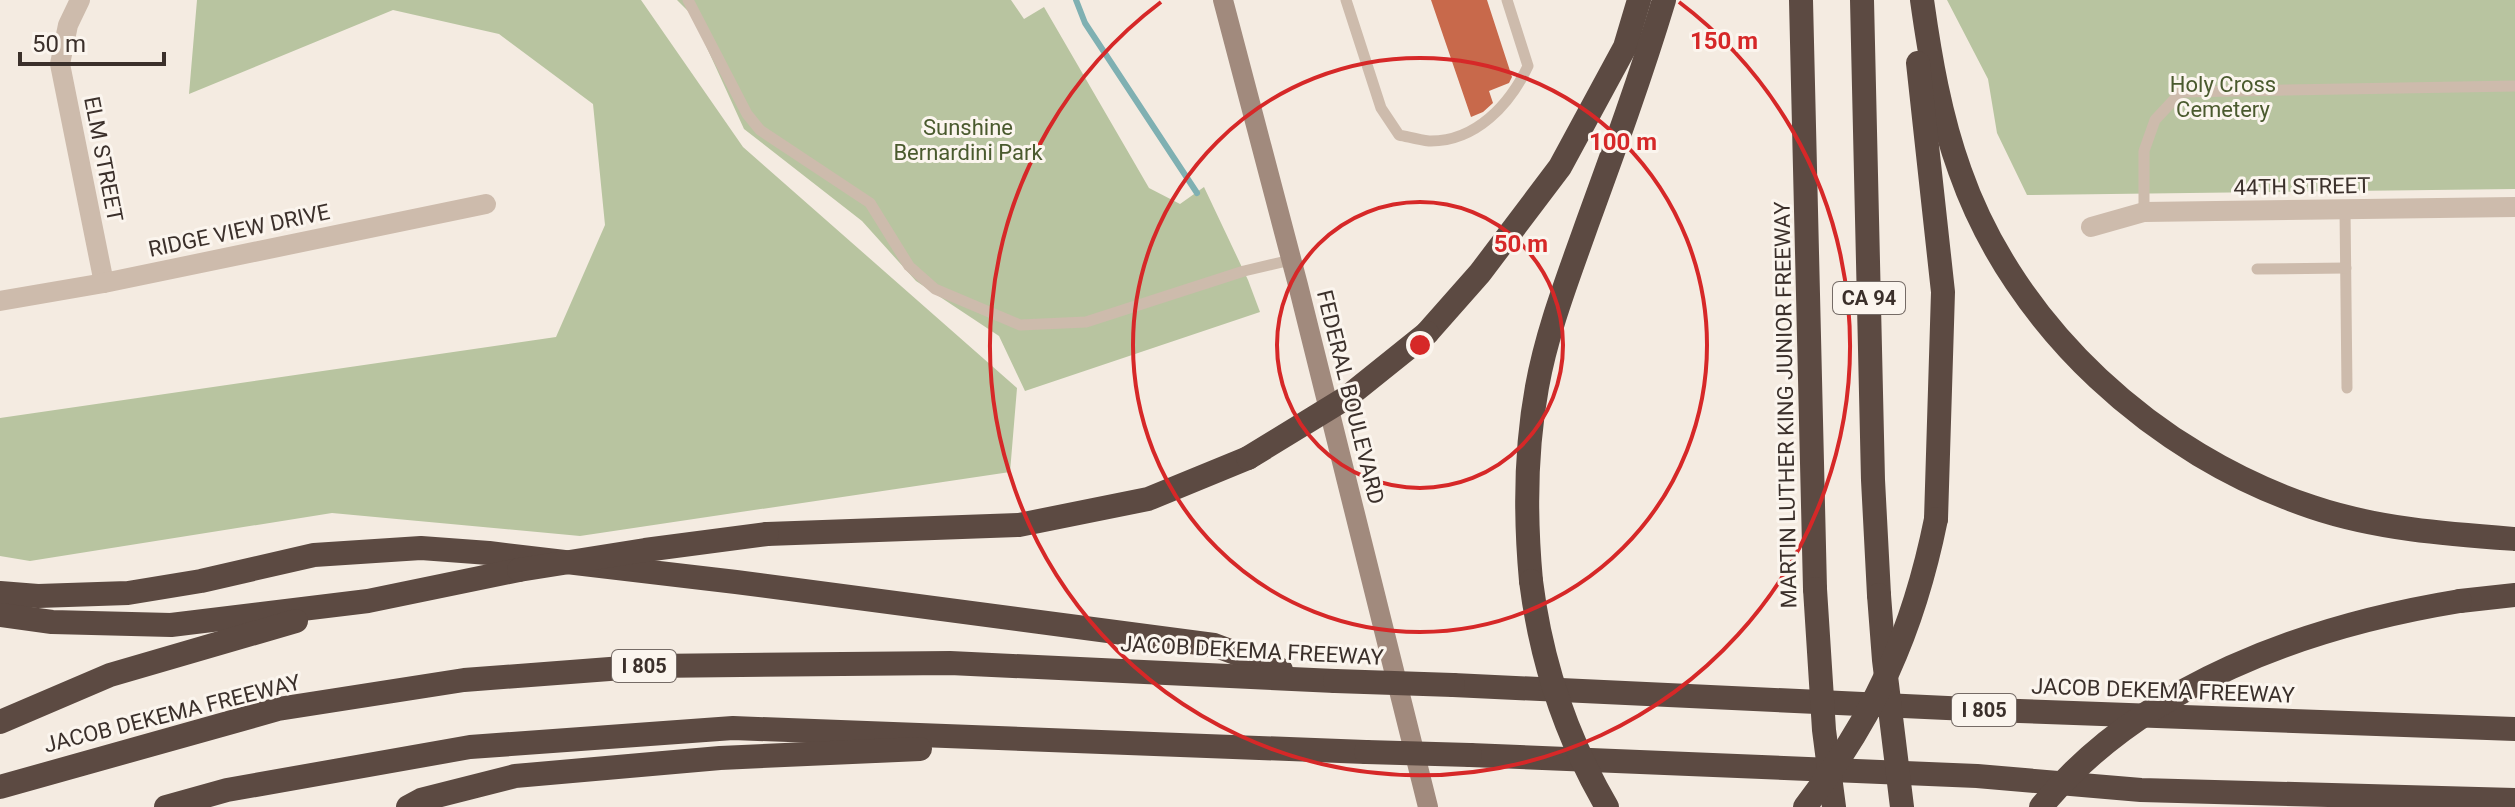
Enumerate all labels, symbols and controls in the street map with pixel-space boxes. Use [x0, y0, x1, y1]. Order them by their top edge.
scale bar [20, 16, 164, 66]
text: 150 m [1690, 27, 1758, 55]
text: 50 m [32, 30, 86, 58]
park label: Holy Cross Cemetery [2170, 72, 2276, 122]
street label: ELM STREET [79, 94, 128, 224]
park label: Sunshine Bernardini Park [893, 115, 1043, 165]
text: 100 m [1589, 128, 1657, 156]
street label: 44TH STREET [2233, 173, 2371, 200]
street label: RIDGE VIEW DRIVE [146, 199, 332, 262]
street label: MARTIN LUTHER KING JUNIOR FREEWAY [1769, 200, 1802, 609]
text: 50 m [1494, 230, 1548, 258]
road number: CA 94 [1833, 282, 1905, 314]
street label: FEDERAL BOULEVARD [1312, 287, 1389, 507]
centre of rings [1406, 331, 1434, 359]
street label: JACOB DEKEMA FREEWAY [1120, 631, 1385, 670]
road number: I 805 [612, 650, 676, 682]
street label: JACOB DEKEMA FREEWAY [41, 669, 304, 757]
street label: JACOB DEKEMA FREEWAY [2031, 673, 2296, 708]
road number: I 805 [1952, 694, 2016, 726]

